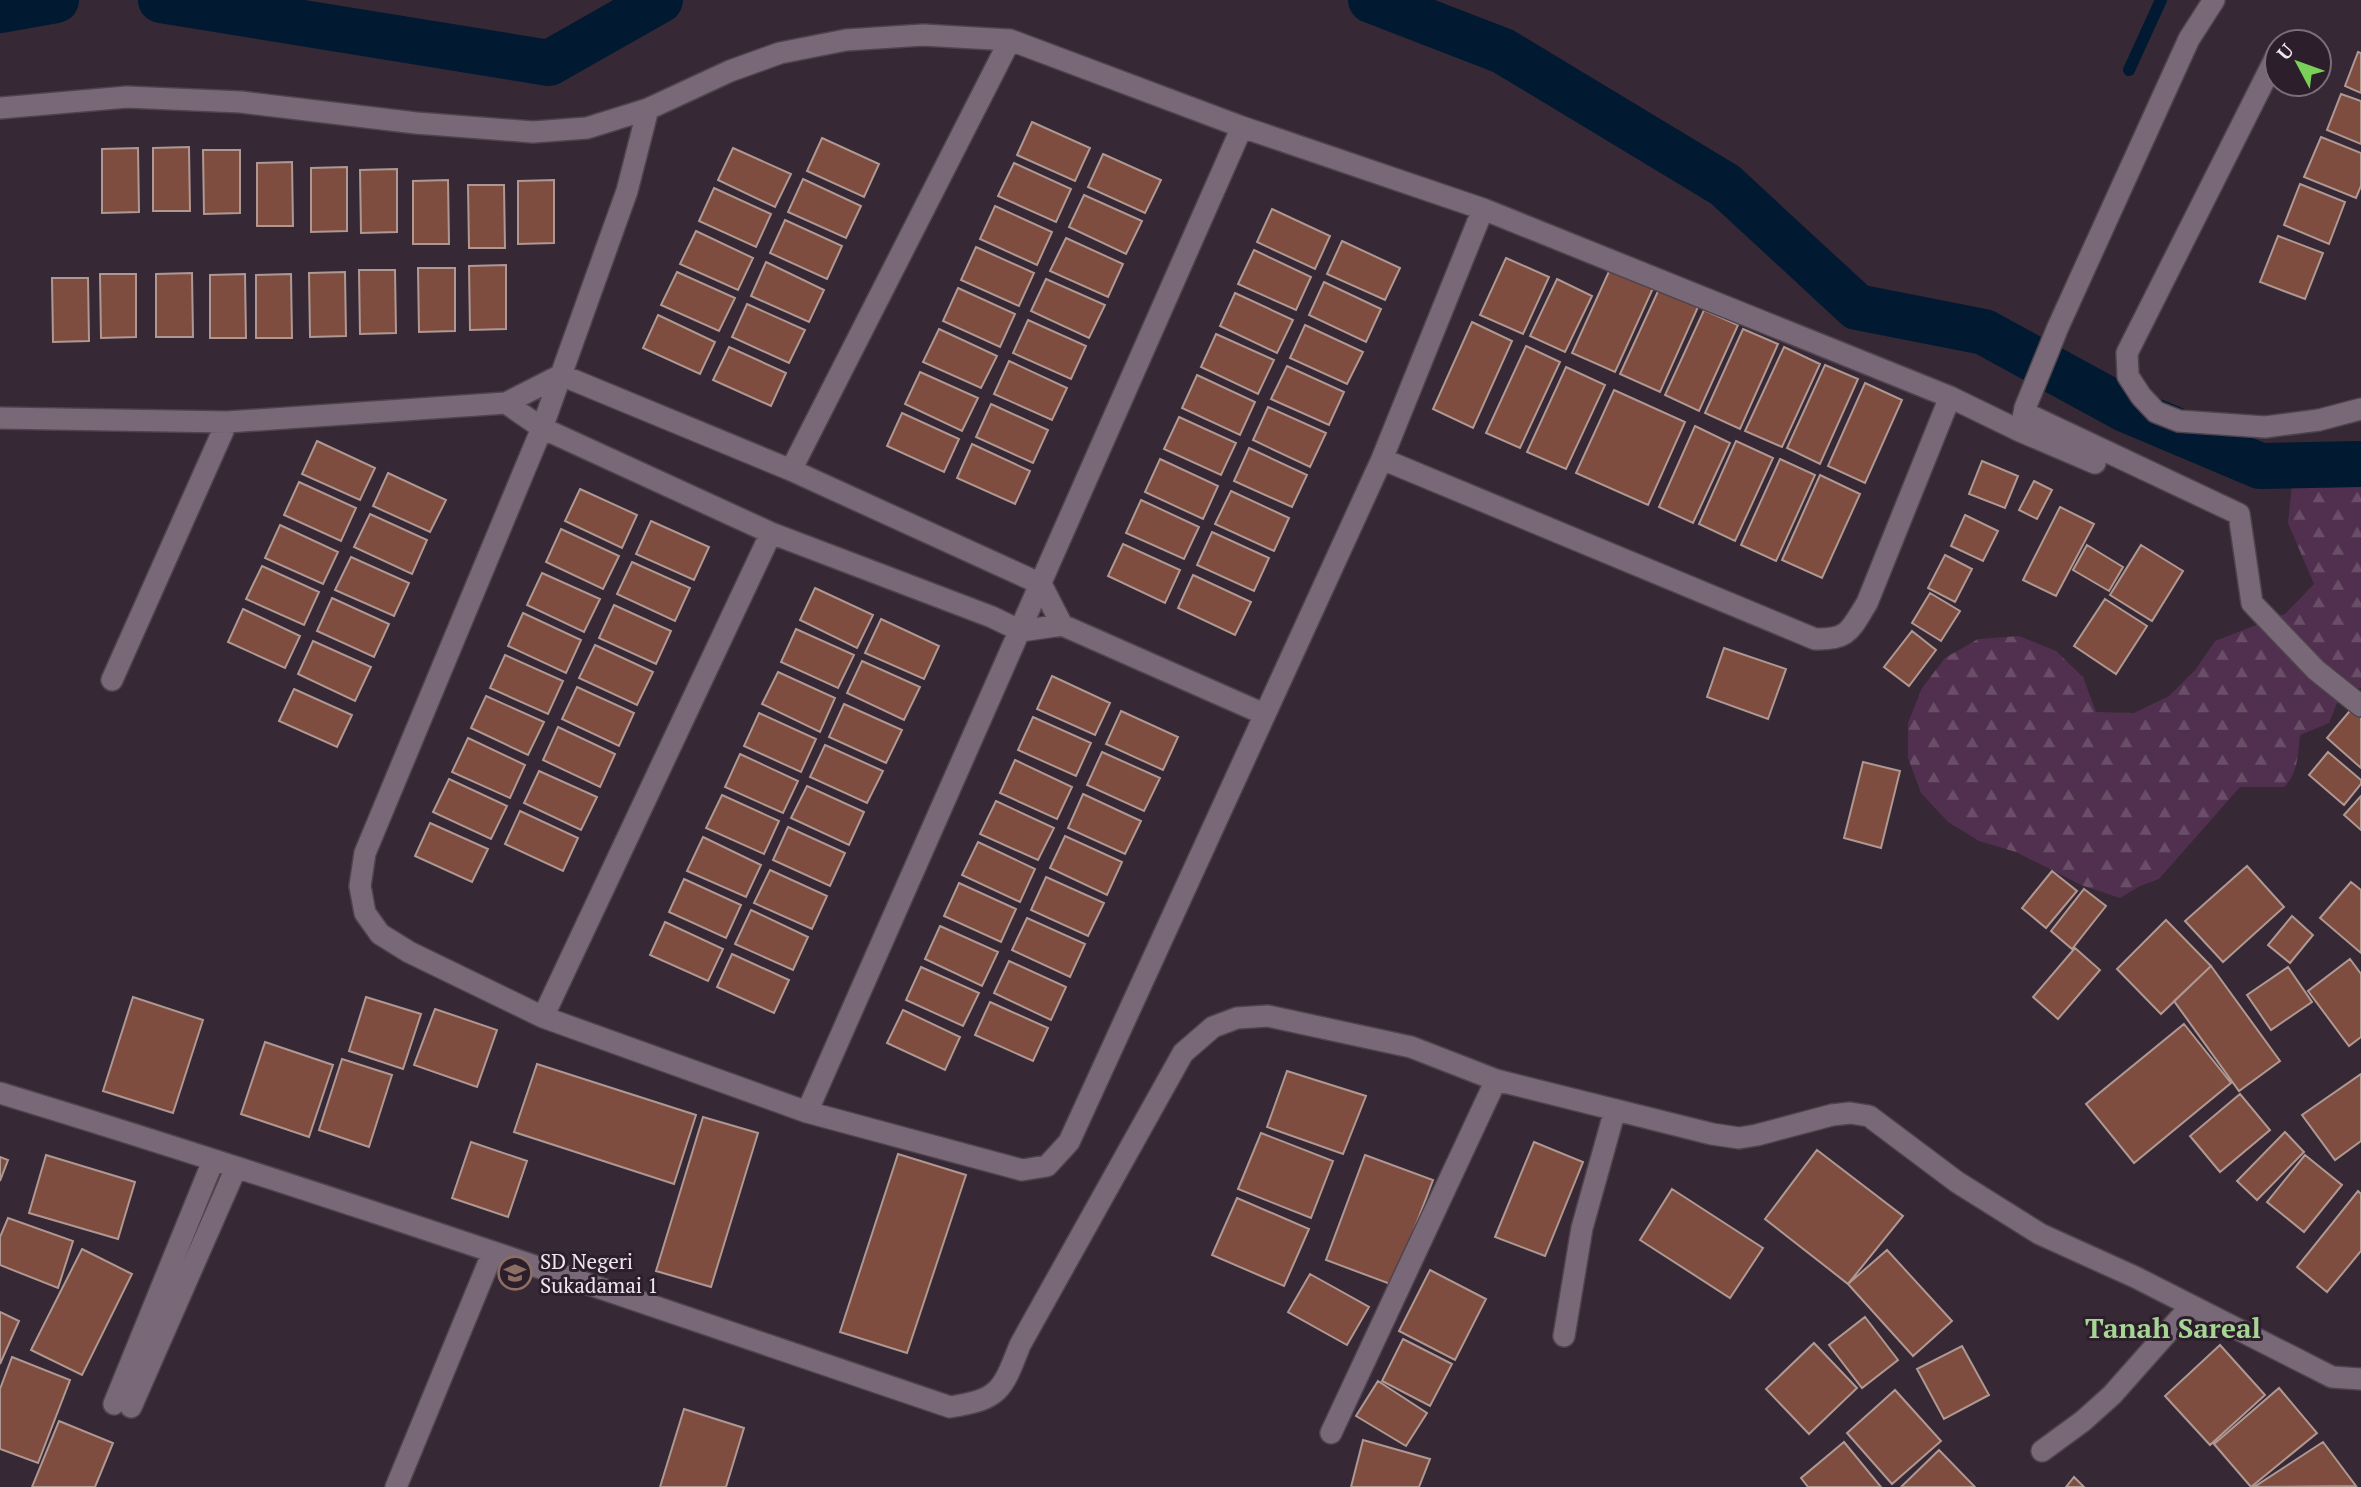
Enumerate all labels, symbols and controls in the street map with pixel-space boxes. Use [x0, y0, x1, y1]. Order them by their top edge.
north arrow [2263, 28, 2333, 98]
text: U [2271, 38, 2299, 65]
place label: SD Negeri Sukadamai 1 [540, 1247, 658, 1299]
school or university icon: SD Negeri Sukadamai 1 [496, 1254, 534, 1292]
district label: Tanah Sareal [2085, 1309, 2261, 1346]

